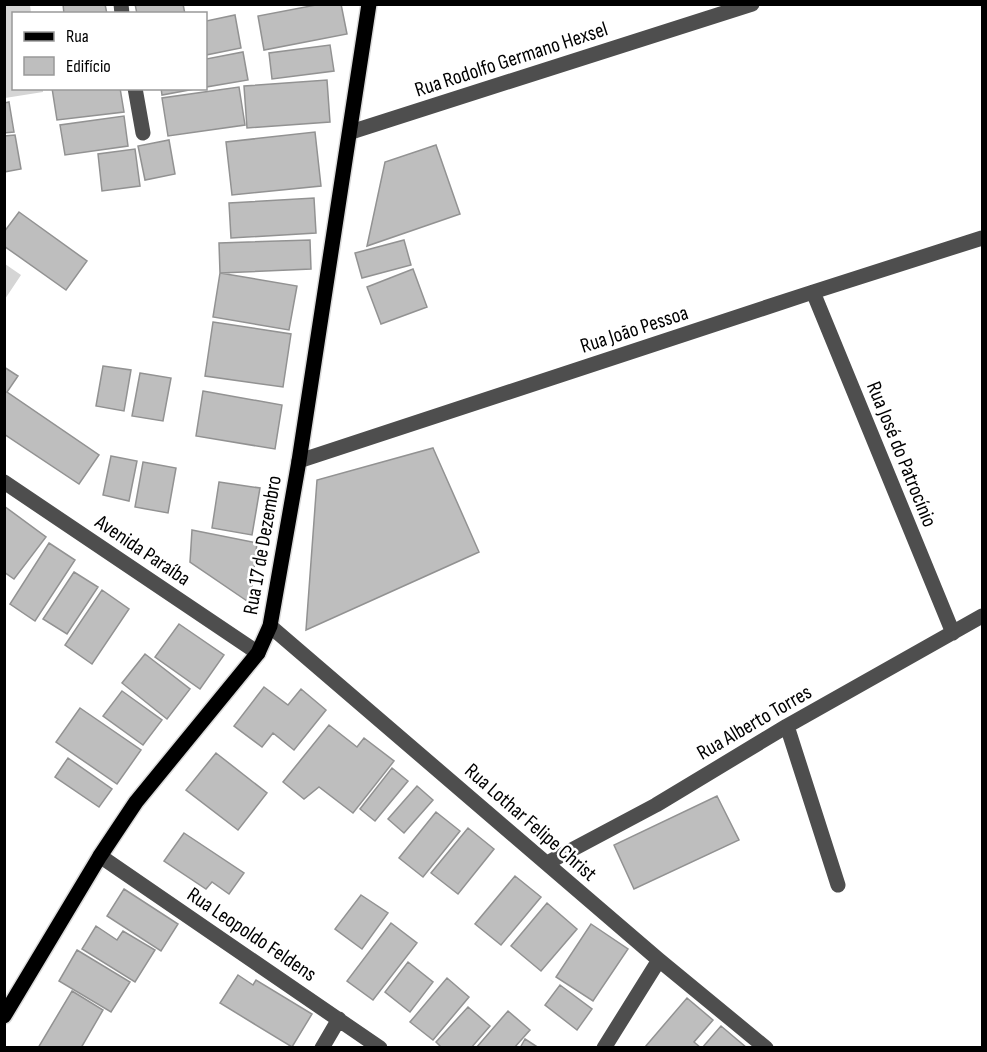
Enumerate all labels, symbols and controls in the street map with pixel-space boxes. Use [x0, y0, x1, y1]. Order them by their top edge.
legend [12, 12, 207, 90]
street label: Rua Rodolfo Germano Hexsel [412, 16, 611, 102]
text: Rua [66, 26, 89, 47]
text: Edifício [66, 56, 111, 77]
street label: Rua João Pessoa [577, 300, 691, 359]
street label: Rua José do Patrocínio [861, 378, 942, 530]
street label: Rua 17 de Dezembro [238, 474, 287, 616]
street label: Avenida Paraíba [90, 509, 195, 591]
street label: Rua Alberto Torres [692, 680, 816, 765]
street label: Rua Lothar Felipe Christ [459, 758, 602, 887]
street label: Rua Leopoldo Feldens [182, 882, 321, 987]

